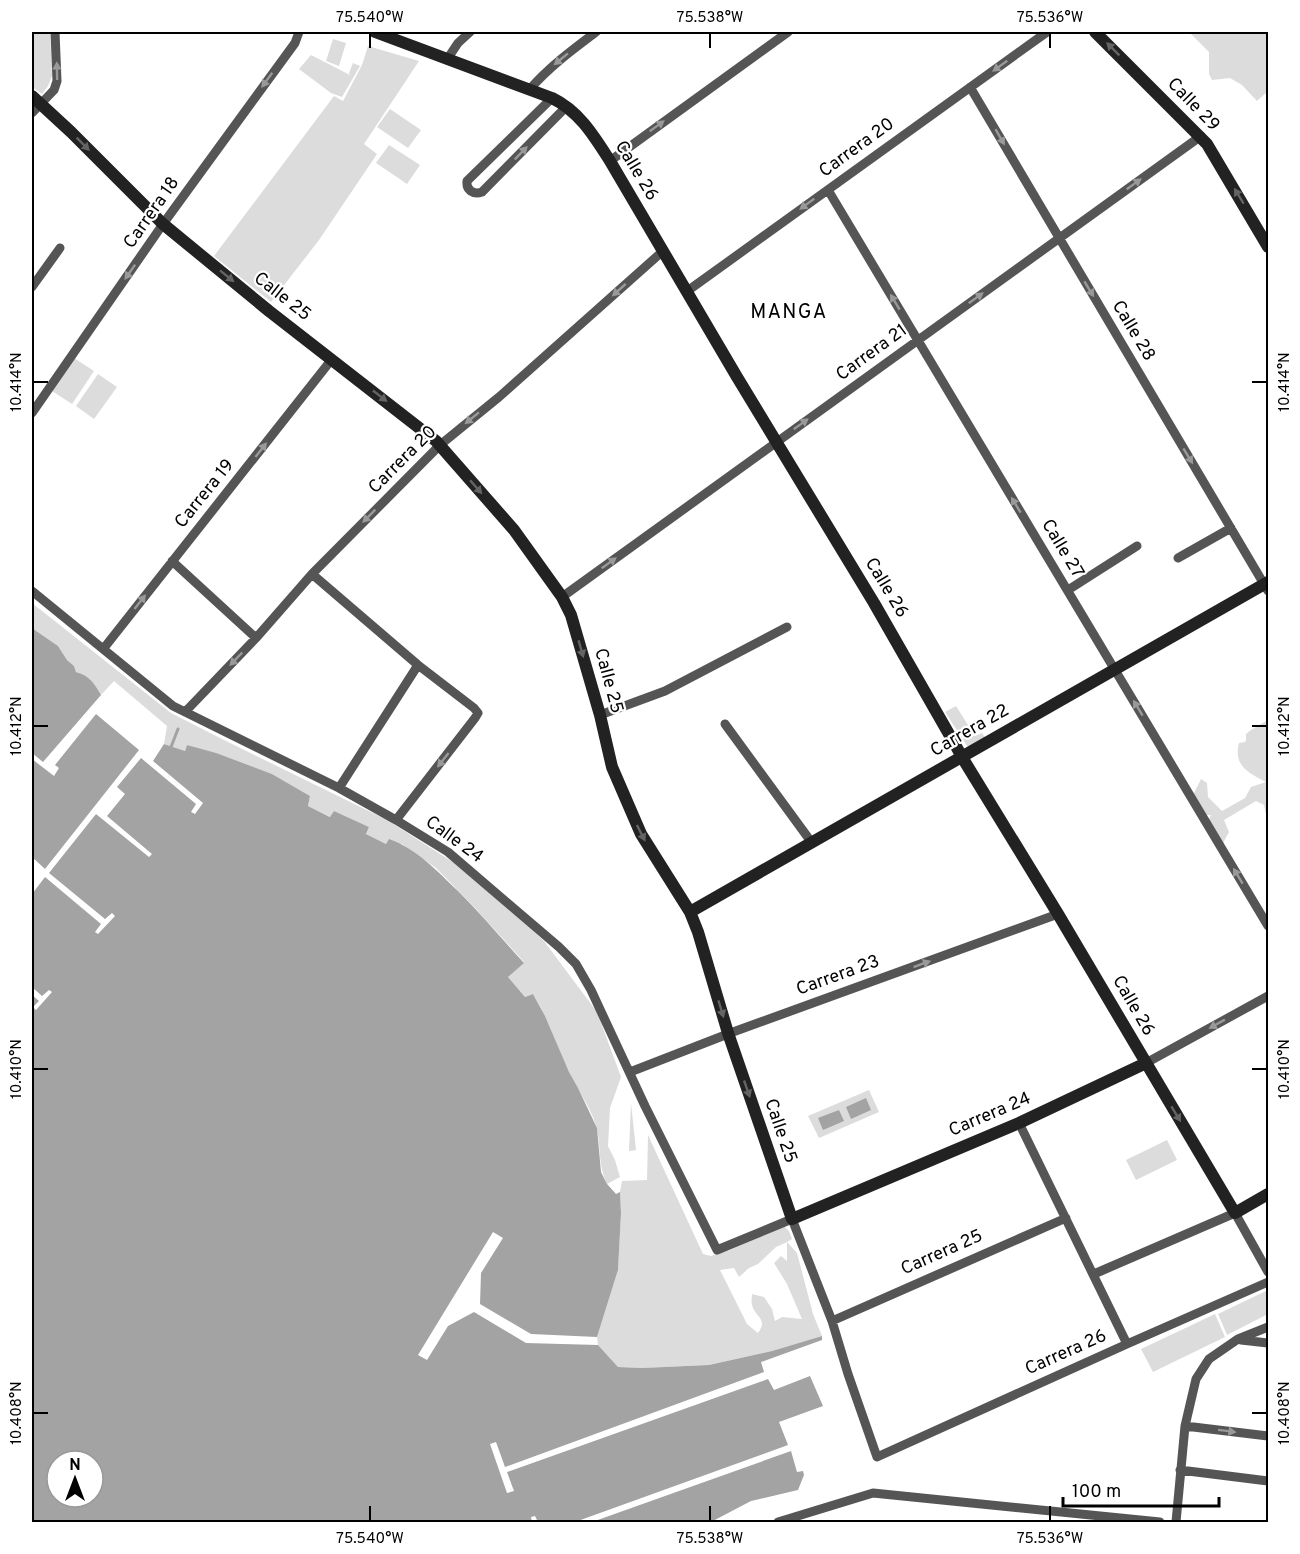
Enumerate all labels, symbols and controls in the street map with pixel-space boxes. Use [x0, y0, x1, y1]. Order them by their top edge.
text: 75.540°W [336, 9, 404, 28]
text: 75.538°W [677, 9, 743, 28]
text: 75.536°W [1017, 9, 1083, 28]
one-way arrow [1106, 43, 1120, 57]
one-way arrow [553, 52, 569, 65]
one-way arrow [992, 60, 1008, 72]
one-way arrow [52, 61, 62, 80]
one-way arrow [262, 73, 274, 88]
street label: Calle 29 [1162, 73, 1224, 137]
street label: Carrera 20 [815, 113, 899, 183]
one-way arrow [650, 121, 665, 133]
one-way arrow [994, 129, 1004, 146]
one-way arrow [76, 137, 90, 151]
street label: Calle 26 [609, 137, 663, 205]
one-way arrow [513, 146, 527, 160]
street label: Carrera 18 [119, 173, 185, 253]
one-way arrow [1127, 178, 1142, 190]
one-way arrow [1233, 188, 1244, 204]
one-way arrow [800, 198, 816, 210]
one-way arrow [125, 264, 136, 280]
street label: Calle 25 [249, 267, 315, 327]
one-way arrow [219, 269, 234, 281]
one-way arrow [1083, 281, 1094, 297]
one-way arrow [612, 283, 627, 296]
one-way arrow [968, 292, 984, 304]
one-way arrow [889, 294, 900, 310]
street label: Calle 28 [1106, 297, 1160, 365]
district label: MANGA [750, 300, 828, 326]
street label: Carrera 21 [832, 319, 912, 387]
text: 10.414°N [8, 352, 27, 412]
text: 10.414°N [1276, 352, 1295, 412]
one-way arrow [372, 390, 387, 402]
one-way arrow [464, 412, 480, 425]
one-way arrow [793, 418, 809, 430]
street label: Carrera 20 [364, 421, 442, 499]
one-way arrow [255, 442, 267, 457]
one-way arrow [1183, 448, 1193, 465]
street label: Carrera 19 [170, 455, 240, 533]
one-way arrow [470, 479, 483, 495]
one-way arrow [1011, 497, 1022, 513]
one-way arrow [363, 509, 377, 523]
street label: Calle 27 [1035, 515, 1089, 583]
street label: Calle 26 [859, 554, 913, 622]
one-way arrow [601, 557, 617, 569]
one-way arrow [133, 594, 146, 610]
one-way arrow [577, 640, 586, 658]
street label: Calle 25 [588, 646, 628, 716]
one-way arrow [229, 651, 243, 666]
text: 10.412°N [8, 696, 27, 756]
text: 10.412°N [1276, 696, 1295, 756]
street label: Carrera 22 [927, 699, 1013, 763]
one-way arrow [1133, 700, 1144, 716]
one-way arrow [437, 752, 449, 767]
street label: Calle 24 [420, 811, 488, 869]
one-way arrow [636, 825, 646, 842]
one-way arrow [1233, 868, 1244, 884]
street label: Carrera 23 [793, 950, 883, 1002]
one-way arrow [913, 958, 931, 968]
street label: Calle 26 [1106, 972, 1160, 1040]
one-way arrow [717, 1001, 726, 1019]
one-way arrow [1209, 1019, 1226, 1029]
text: 10.410°N [8, 1039, 27, 1099]
text: 10.410°N [1276, 1039, 1295, 1099]
one-way arrow [743, 1080, 752, 1098]
street label: Carrera 24 [945, 1087, 1035, 1143]
street label: Calle 25 [758, 1096, 802, 1166]
one-way arrow [1170, 1106, 1181, 1122]
street label: Carrera 25 [897, 1225, 987, 1281]
street label: Carrera 26 [1022, 1325, 1110, 1381]
text: 10.408°N [8, 1381, 27, 1445]
text: 10.408°N [1276, 1381, 1295, 1445]
one-way arrow [1218, 1426, 1237, 1436]
north arrow [45, 1449, 105, 1509]
text: N [69, 1456, 81, 1476]
scale bar [1063, 1470, 1219, 1508]
text: 100 m [1072, 1481, 1121, 1504]
text: 75.540°W [336, 1530, 404, 1549]
text: 75.538°W [677, 1530, 743, 1549]
text: 75.536°W [1017, 1530, 1083, 1549]

